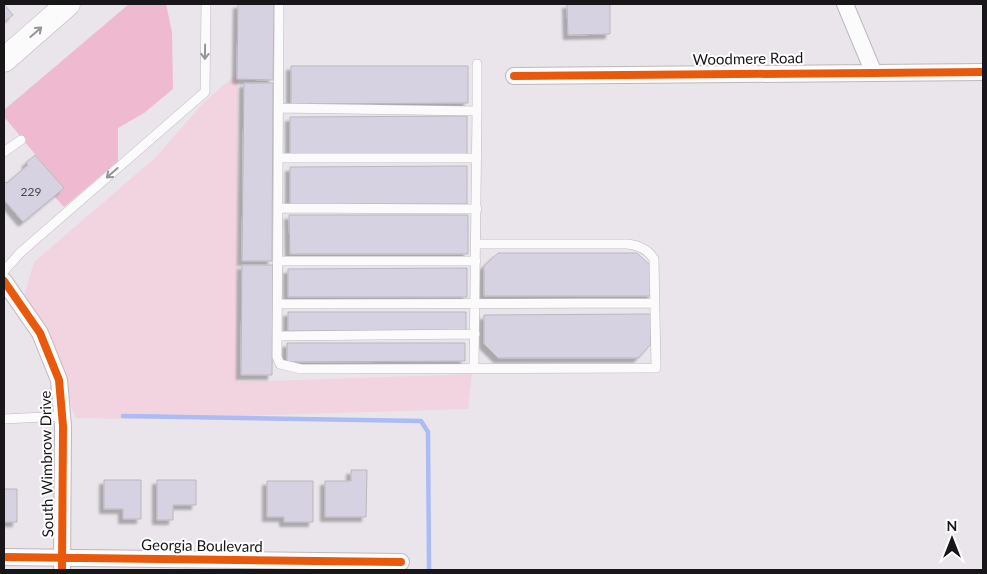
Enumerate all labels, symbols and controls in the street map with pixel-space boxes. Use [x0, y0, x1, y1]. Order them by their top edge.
one-way arrow [29, 26, 42, 37]
one-way arrow [200, 44, 210, 60]
street label: Woodmere Road [693, 48, 803, 68]
one-way arrow [105, 167, 118, 178]
house number: 229 [21, 184, 41, 199]
street label: South Wimbrow Drive [36, 390, 56, 538]
north arrow [927, 514, 977, 564]
text: N [947, 517, 957, 534]
street label: Georgia Boulevard [141, 535, 263, 555]

